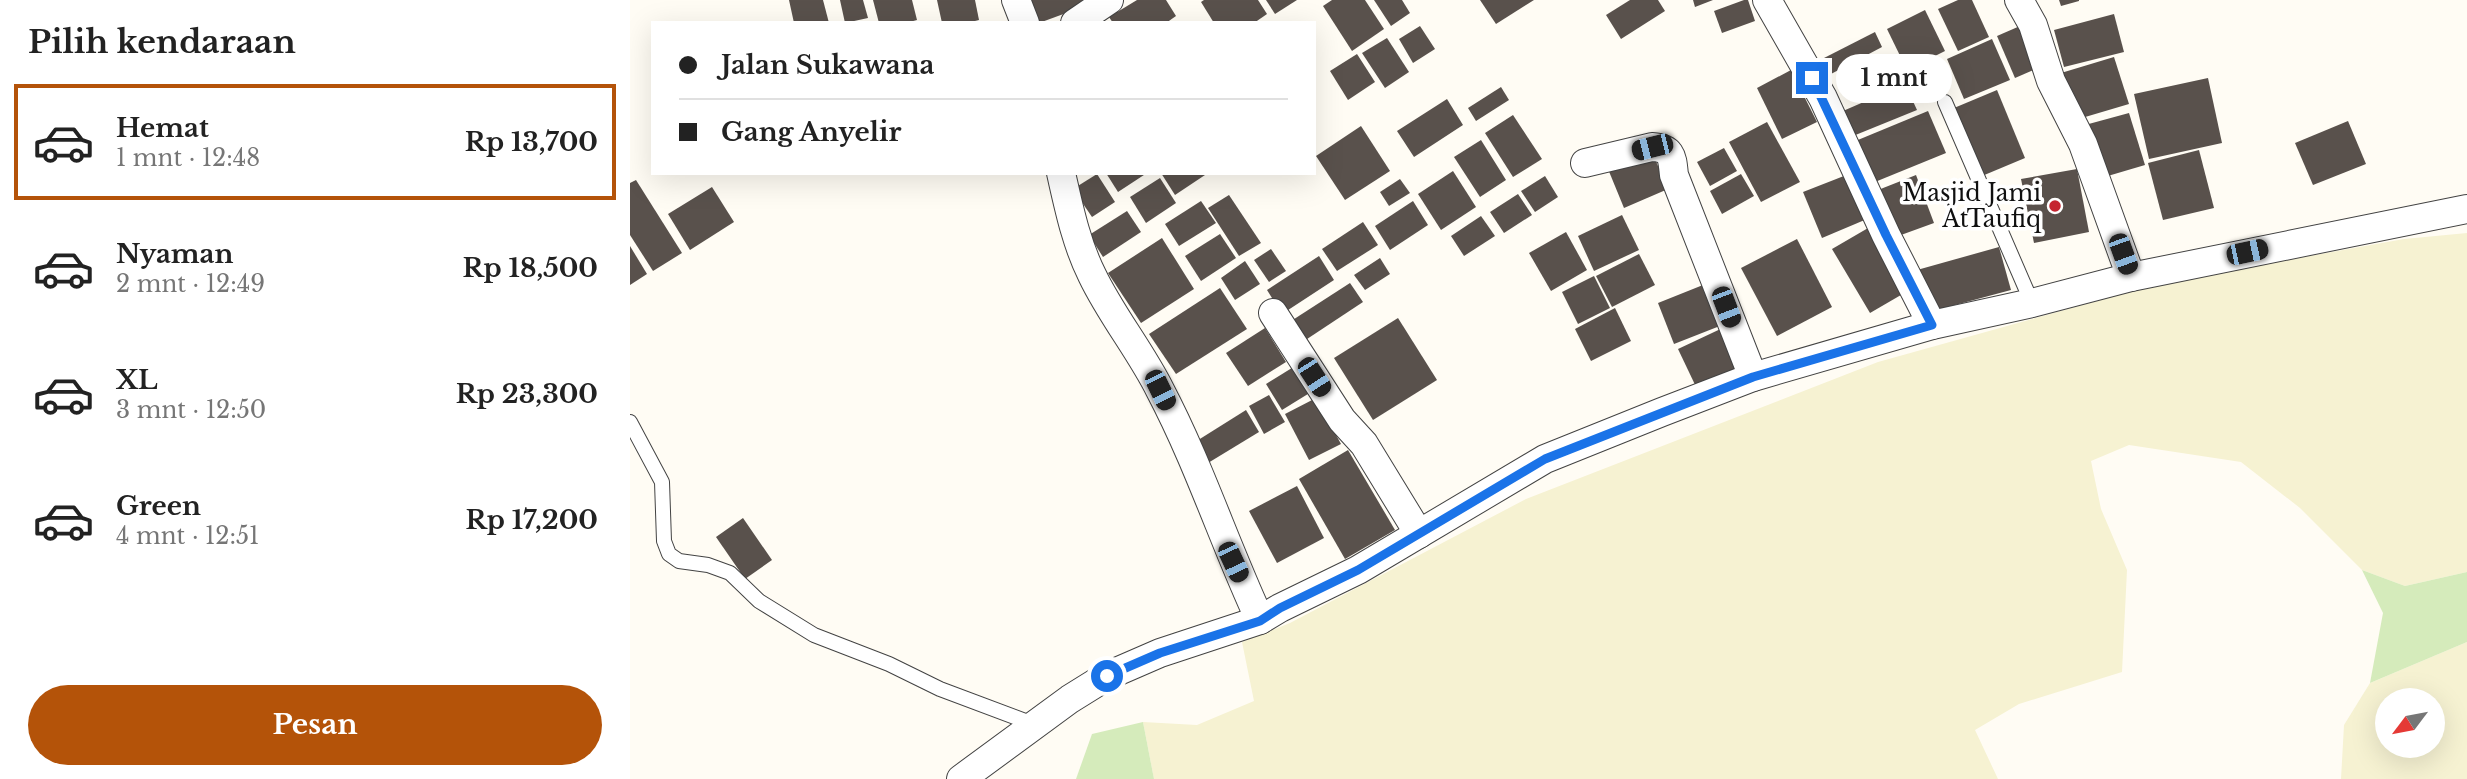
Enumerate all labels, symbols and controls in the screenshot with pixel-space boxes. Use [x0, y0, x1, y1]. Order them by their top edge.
text: Pilih kendaraan [28, 22, 296, 62]
text: Jalan Sukawana [721, 49, 935, 81]
callout: 1 mnt [1836, 54, 1952, 102]
route end [1796, 62, 1828, 94]
text: 1 mnt [1860, 64, 1928, 92]
icon: car [32, 111, 95, 174]
text: Hemat [116, 112, 209, 144]
text: Gang Anyelir [721, 116, 901, 148]
text: Rp 13,700 [465, 126, 598, 158]
car [1630, 132, 1675, 162]
text: 1 mnt · 12:48 [116, 144, 260, 172]
place label: Masjid Jami AtTaufiq [1902, 179, 2042, 233]
marker: Masjid Jami AtTaufiq [2047, 198, 2063, 214]
car [2106, 231, 2141, 277]
icon: car [32, 237, 95, 300]
car [2225, 237, 2270, 267]
text: Nyaman [116, 238, 233, 270]
text: Rp 18,500 [462, 252, 598, 284]
text: 2 mnt · 12:49 [116, 270, 265, 298]
car [1709, 284, 1744, 330]
car [1294, 354, 1335, 400]
icon: car [32, 363, 95, 426]
text: XL [116, 364, 158, 396]
car [1142, 367, 1179, 413]
text: Rp 23,300 [456, 378, 598, 410]
text: 3 mnt · 12:50 [116, 396, 266, 424]
icon: car [32, 489, 95, 552]
text: Green [116, 490, 201, 522]
text: Rp 17,200 [466, 504, 598, 536]
text: 4 mnt · 12:51 [116, 522, 259, 550]
car [1215, 539, 1252, 585]
route start [1091, 660, 1123, 692]
button: Pesan [28, 685, 602, 765]
north arrow [2375, 688, 2445, 758]
map controls [2375, 688, 2445, 758]

